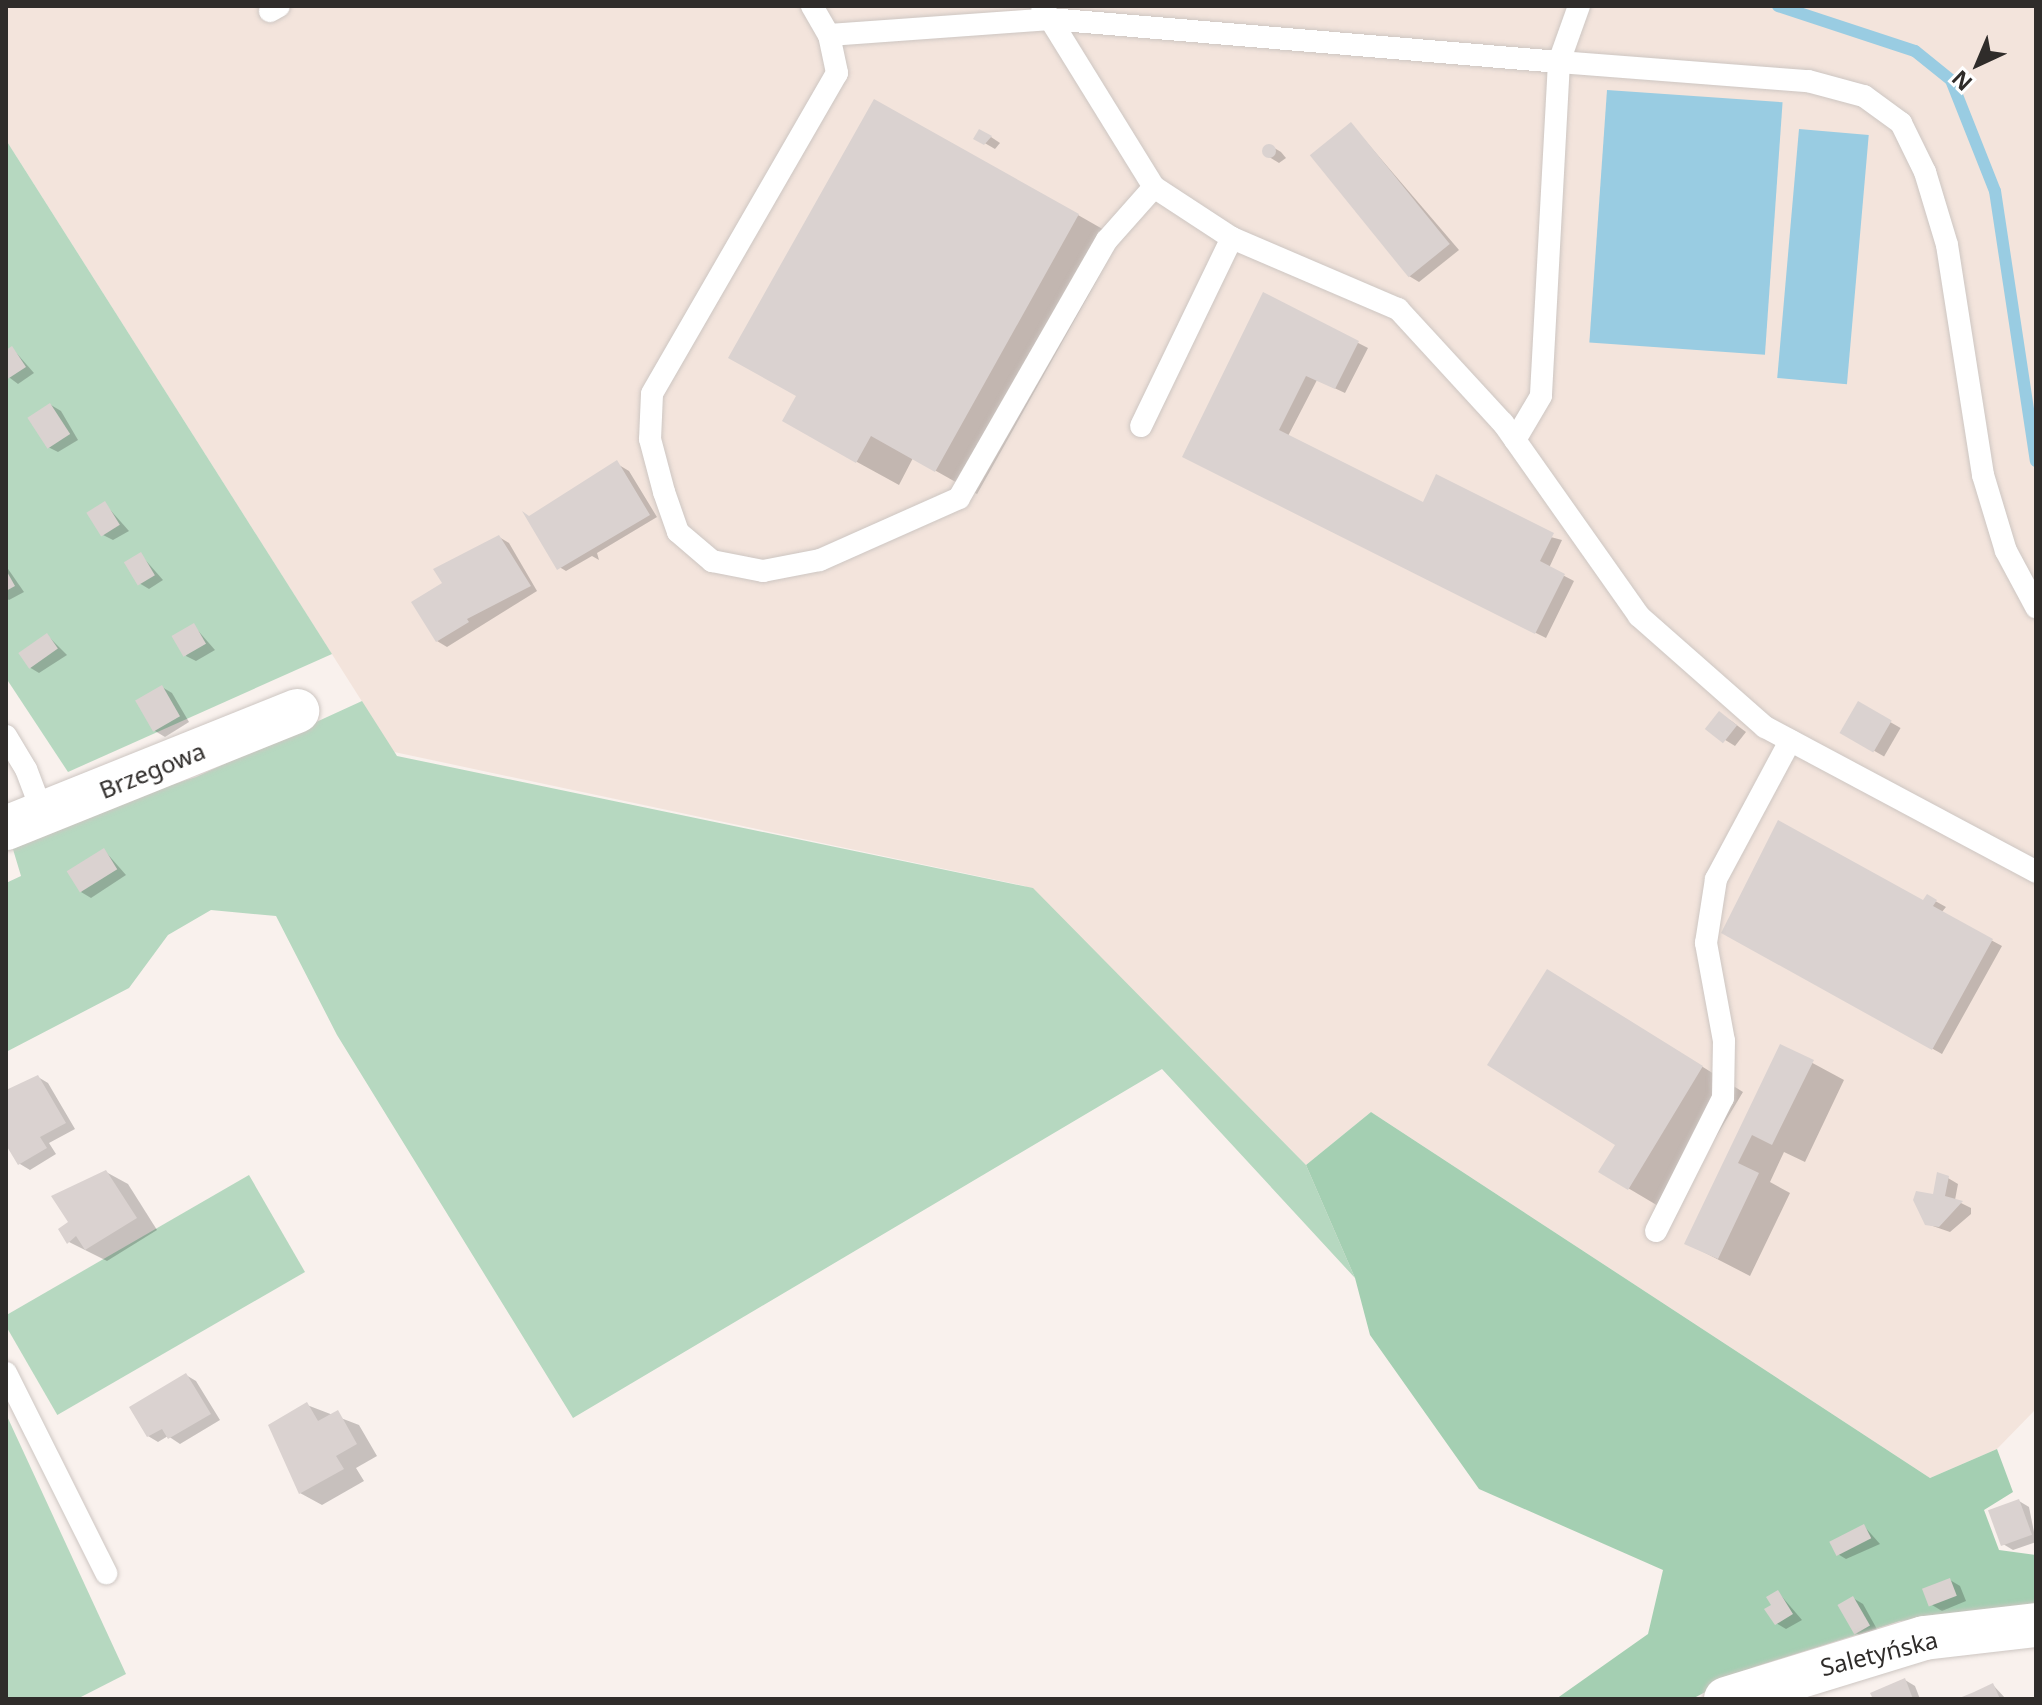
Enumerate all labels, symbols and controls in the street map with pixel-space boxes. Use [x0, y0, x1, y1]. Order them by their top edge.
north arrow [1938, 24, 2018, 104]
text: N [1944, 64, 1978, 98]
street label: Brzegowa [95, 736, 209, 804]
street label: Saletyńska [1817, 1625, 1941, 1681]

